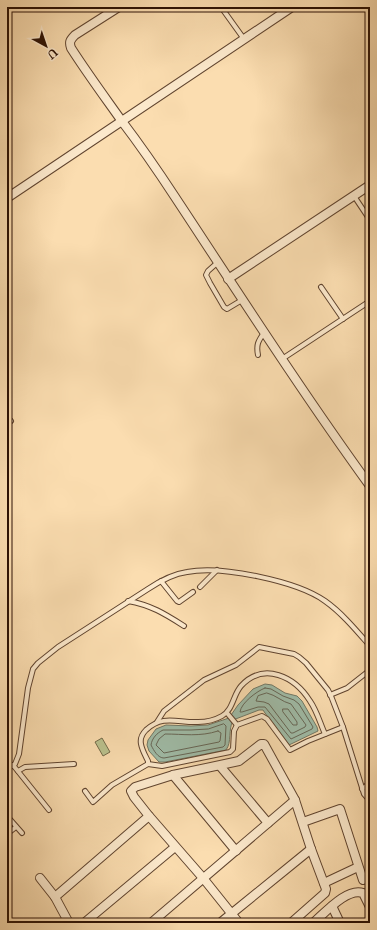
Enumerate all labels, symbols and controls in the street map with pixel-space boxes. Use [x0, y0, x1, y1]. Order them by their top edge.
north arrow [26, 26, 66, 66]
text: U [44, 45, 60, 62]

